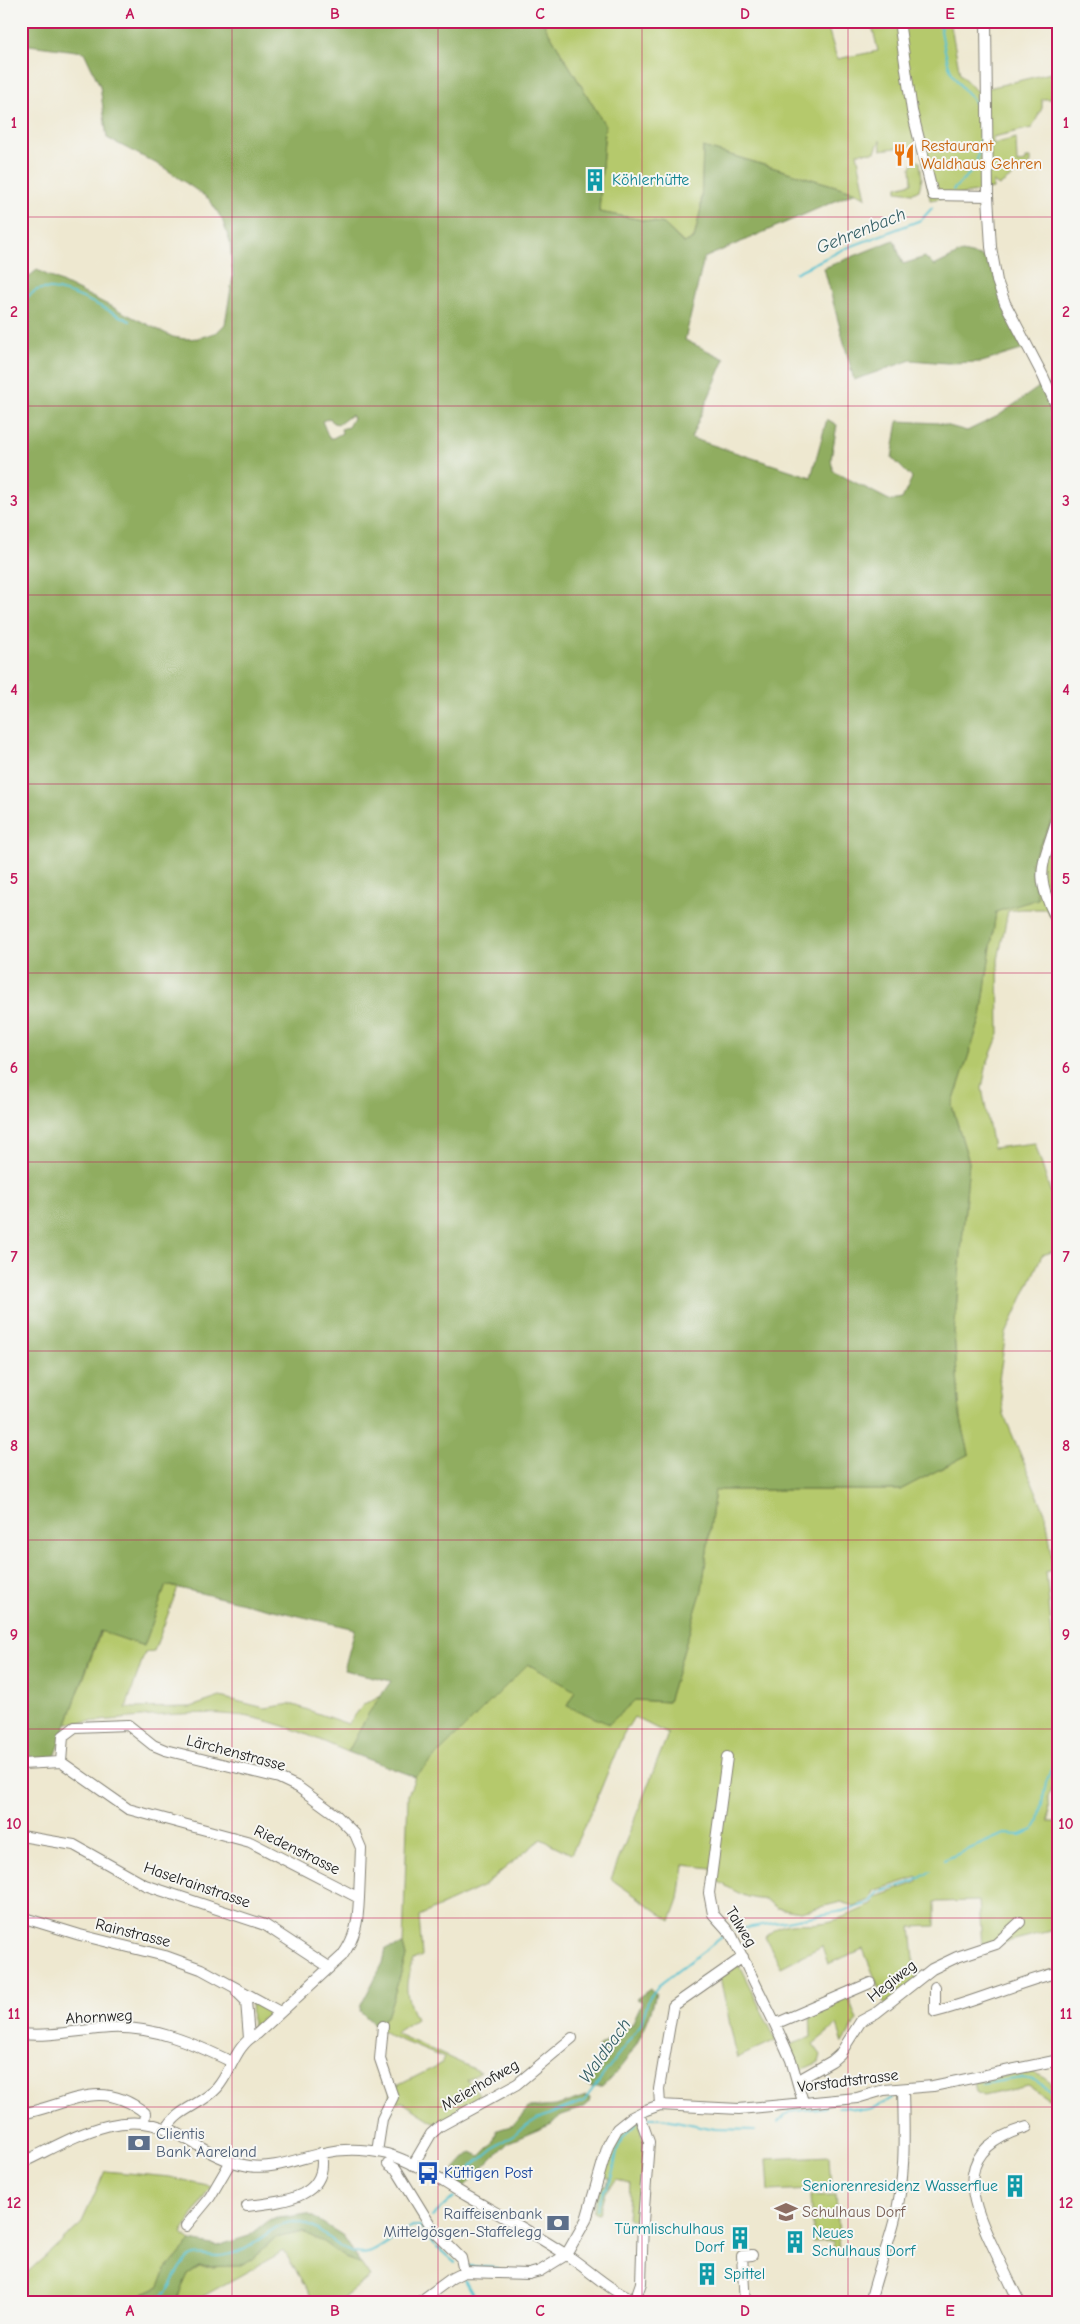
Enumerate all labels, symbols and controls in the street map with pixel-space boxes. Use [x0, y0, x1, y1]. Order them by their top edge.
text: A [126, 5, 135, 23]
text: B [330, 5, 340, 23]
text: C [535, 5, 545, 23]
text: D [740, 5, 750, 23]
text: E [945, 5, 955, 23]
text: 1 [11, 114, 17, 132]
text: 1 [1063, 114, 1069, 132]
place label: Restaurant Waldhaus Gehren [921, 137, 1042, 173]
restaurant icon: Restaurant Waldhaus Gehren [891, 142, 917, 168]
building icon: Köhlerhütte [582, 167, 608, 193]
place label: Köhlerhütte [612, 171, 689, 189]
water label: Gehrenbach [813, 204, 909, 258]
text: 2 [10, 303, 18, 321]
text: 2 [1062, 303, 1070, 321]
text: 3 [10, 492, 18, 510]
text: 3 [1062, 492, 1070, 510]
text: 4 [10, 681, 18, 699]
text: 4 [1062, 681, 1070, 699]
text: 5 [10, 870, 18, 888]
text: 5 [1062, 870, 1070, 888]
text: 6 [10, 1059, 18, 1077]
text: 6 [1062, 1059, 1070, 1077]
text: 7 [10, 1248, 18, 1266]
text: 7 [1062, 1248, 1070, 1266]
text: 8 [10, 1437, 18, 1455]
text: 8 [1062, 1437, 1070, 1455]
text: 9 [10, 1626, 18, 1644]
text: 9 [1062, 1626, 1070, 1644]
street label: Lärchenstrasse [184, 1731, 288, 1775]
text: 10 [6, 1815, 22, 1833]
text: 10 [1058, 1815, 1074, 1833]
street label: Riedenstrasse [251, 1821, 343, 1879]
street label: Haselrainstrasse [141, 1858, 253, 1912]
street label: Talweg [722, 1903, 760, 1951]
street label: Rainstrasse [94, 1915, 172, 1951]
street label: Hegiweg [864, 1956, 920, 2006]
text: 11 [8, 2005, 20, 2023]
text: 11 [1060, 2005, 1072, 2023]
street label: Ahornweg [65, 2006, 133, 2028]
water label: Waldbach [574, 2015, 636, 2087]
street label: Meierhofweg [438, 2056, 522, 2114]
street label: Vorstadtstrasse [797, 2066, 899, 2096]
place label: Clientis Bank Aareland [156, 2125, 257, 2161]
bank icon: Clientis Bank Aareland [126, 2130, 152, 2156]
bus stop icon: Küttigen Post [415, 2160, 441, 2186]
place label: Küttigen Post [444, 2164, 533, 2182]
building icon: Seniorenresidenz Wasserflue [1002, 2173, 1028, 2199]
place label: Seniorenresidenz Wasserflue [802, 2177, 998, 2195]
text: 12 [7, 2194, 21, 2212]
text: 12 [1059, 2194, 1073, 2212]
school or university icon: Schulhaus Dorf [773, 2199, 799, 2225]
place label: Schulhaus Dorf [802, 2203, 907, 2221]
place label: Raiffeisenbank Mittelgösgen-Staffelegg [383, 2205, 542, 2241]
bank icon: Raiffeisenbank Mittelgösgen-Staffelegg [545, 2210, 571, 2236]
place label: Türmlischulhaus Dorf [615, 2220, 726, 2256]
place label: Neues Schulhaus Dorf [812, 2224, 917, 2260]
building icon: Türmlischulhaus Dorf [727, 2225, 753, 2251]
building icon: Neues Schulhaus Dorf [782, 2229, 808, 2255]
building icon: Spittel [694, 2261, 720, 2287]
place label: Spittel [724, 2265, 765, 2283]
text: A [126, 2302, 135, 2320]
text: B [330, 2302, 340, 2320]
text: C [535, 2302, 545, 2320]
text: D [740, 2302, 750, 2320]
text: E [945, 2302, 955, 2320]

